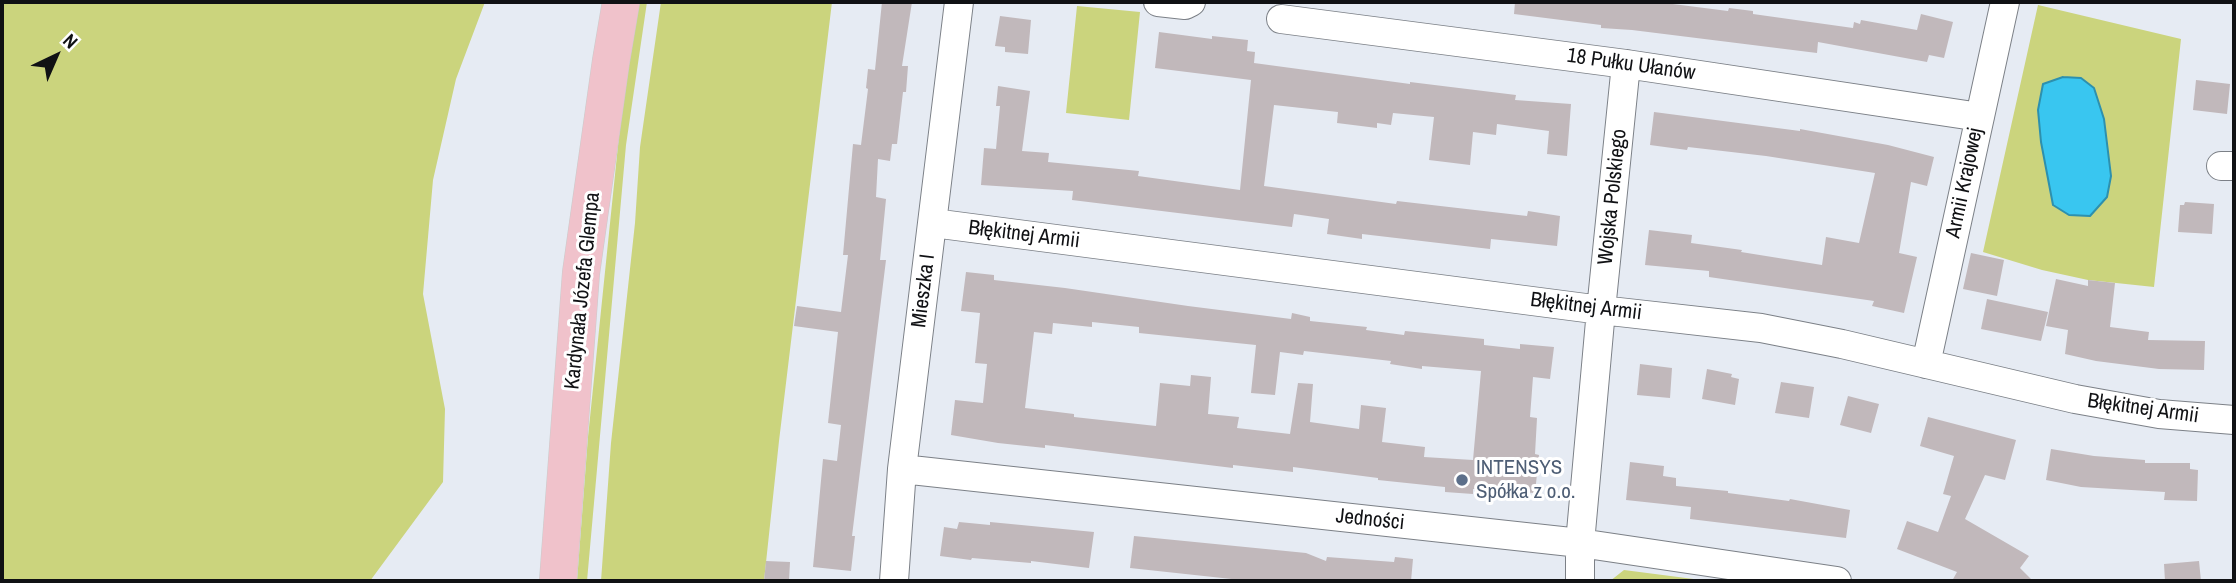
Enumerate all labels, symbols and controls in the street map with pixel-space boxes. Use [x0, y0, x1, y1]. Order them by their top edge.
north arrow [21, 21, 91, 91]
text: N [58, 28, 84, 54]
street label: 18 Pułku Ułanów [1565, 44, 1697, 86]
street label: Armii Krajowej [1941, 126, 1989, 240]
street label: Wojska Polskiego [1593, 128, 1633, 266]
street label: Kardynała Józefa Glempa [560, 191, 606, 391]
street label: Błękitnej Armii [967, 216, 1081, 254]
street label: Mieszka I [907, 253, 941, 329]
street label: Błękitnej Armii [1529, 288, 1643, 326]
street label: Błękitnej Armii [2086, 389, 2200, 429]
place label: INTENSYS Spółka z o.o. [1476, 455, 1576, 505]
marker: INTENSYS Spółka z o.o. [1454, 472, 1470, 488]
street label: Jedności [1334, 504, 1406, 536]

